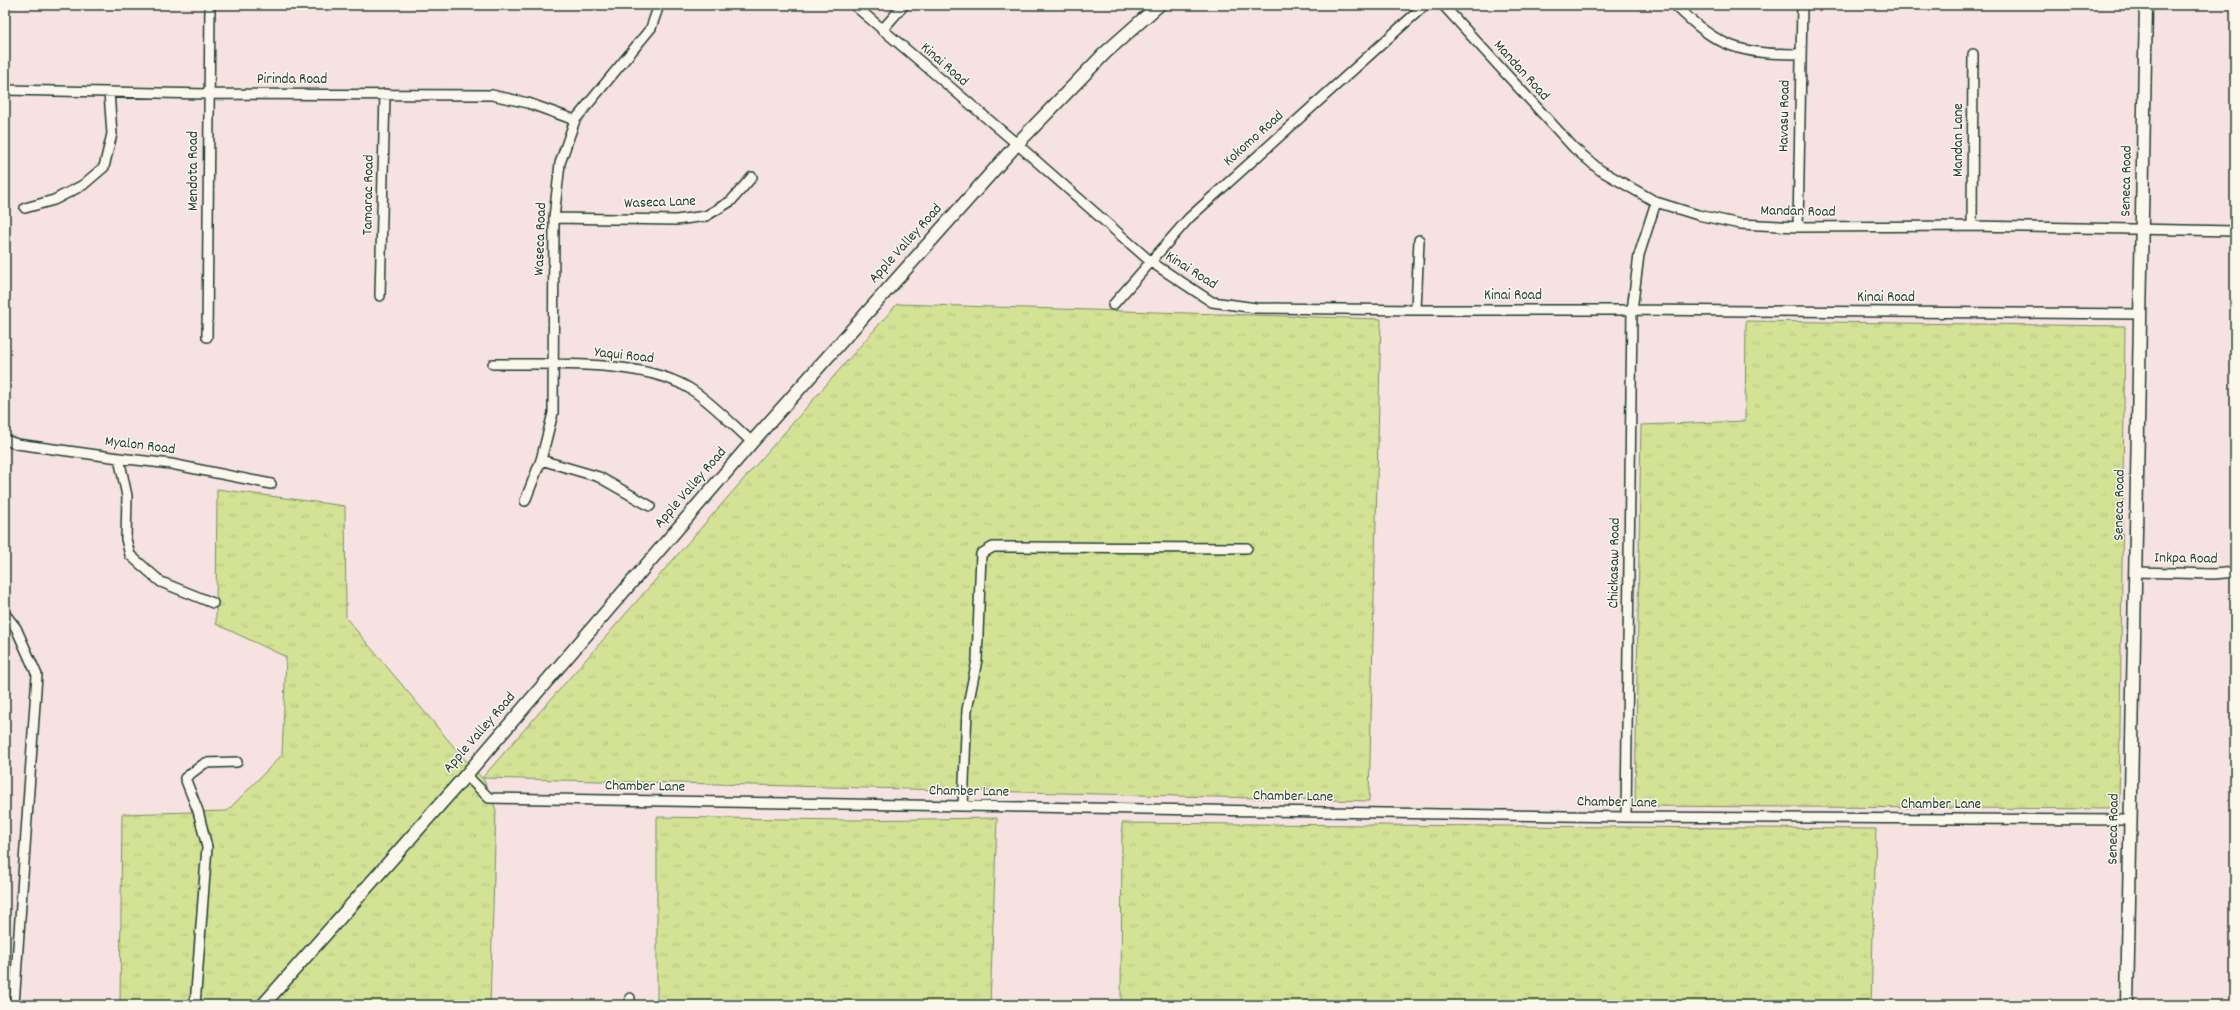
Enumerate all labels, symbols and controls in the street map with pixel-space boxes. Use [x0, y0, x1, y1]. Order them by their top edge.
street label: Mandan Road [1488, 36, 1554, 106]
street label: Kinai Road [915, 38, 973, 92]
street label: Pirinda Road [257, 69, 327, 91]
street label: Havasu Road [1773, 80, 1797, 152]
street label: Mandan Lane [1948, 103, 1970, 177]
street label: Kokomo Road [1219, 106, 1289, 172]
street label: Mendota Road [183, 131, 205, 211]
street label: Seneca Road [2115, 145, 2139, 217]
street label: Tamarac Road [357, 155, 381, 235]
street label: Waseca Lane [624, 191, 697, 215]
street label: Apple Valley Road [864, 199, 948, 289]
street label: Mandan Road [1760, 200, 1836, 224]
street label: Waseca Road [529, 202, 553, 276]
street label: Kinai Road [1161, 246, 1221, 296]
street label: Kinai Road [1484, 285, 1542, 307]
street label: Kinai Road [1857, 287, 1915, 309]
street label: Yaqui Road [593, 342, 655, 370]
street label: Myalon Road [104, 431, 176, 461]
street label: Apple Valley Road [650, 443, 732, 533]
street label: Seneca Road [2108, 469, 2132, 541]
street label: Chickasaw Road [1603, 517, 1627, 609]
street label: Inkpa Road [2154, 547, 2218, 571]
street label: Apple Valley Road [439, 688, 521, 778]
street label: Chamber Lane [605, 775, 686, 799]
street label: Chamber Lane [929, 780, 1010, 804]
street label: Chamber Lane [1253, 785, 1334, 809]
street label: Chamber Lane [1577, 791, 1658, 815]
street label: Seneca Road [2102, 793, 2126, 865]
street label: Chamber Lane [1901, 794, 1982, 816]

